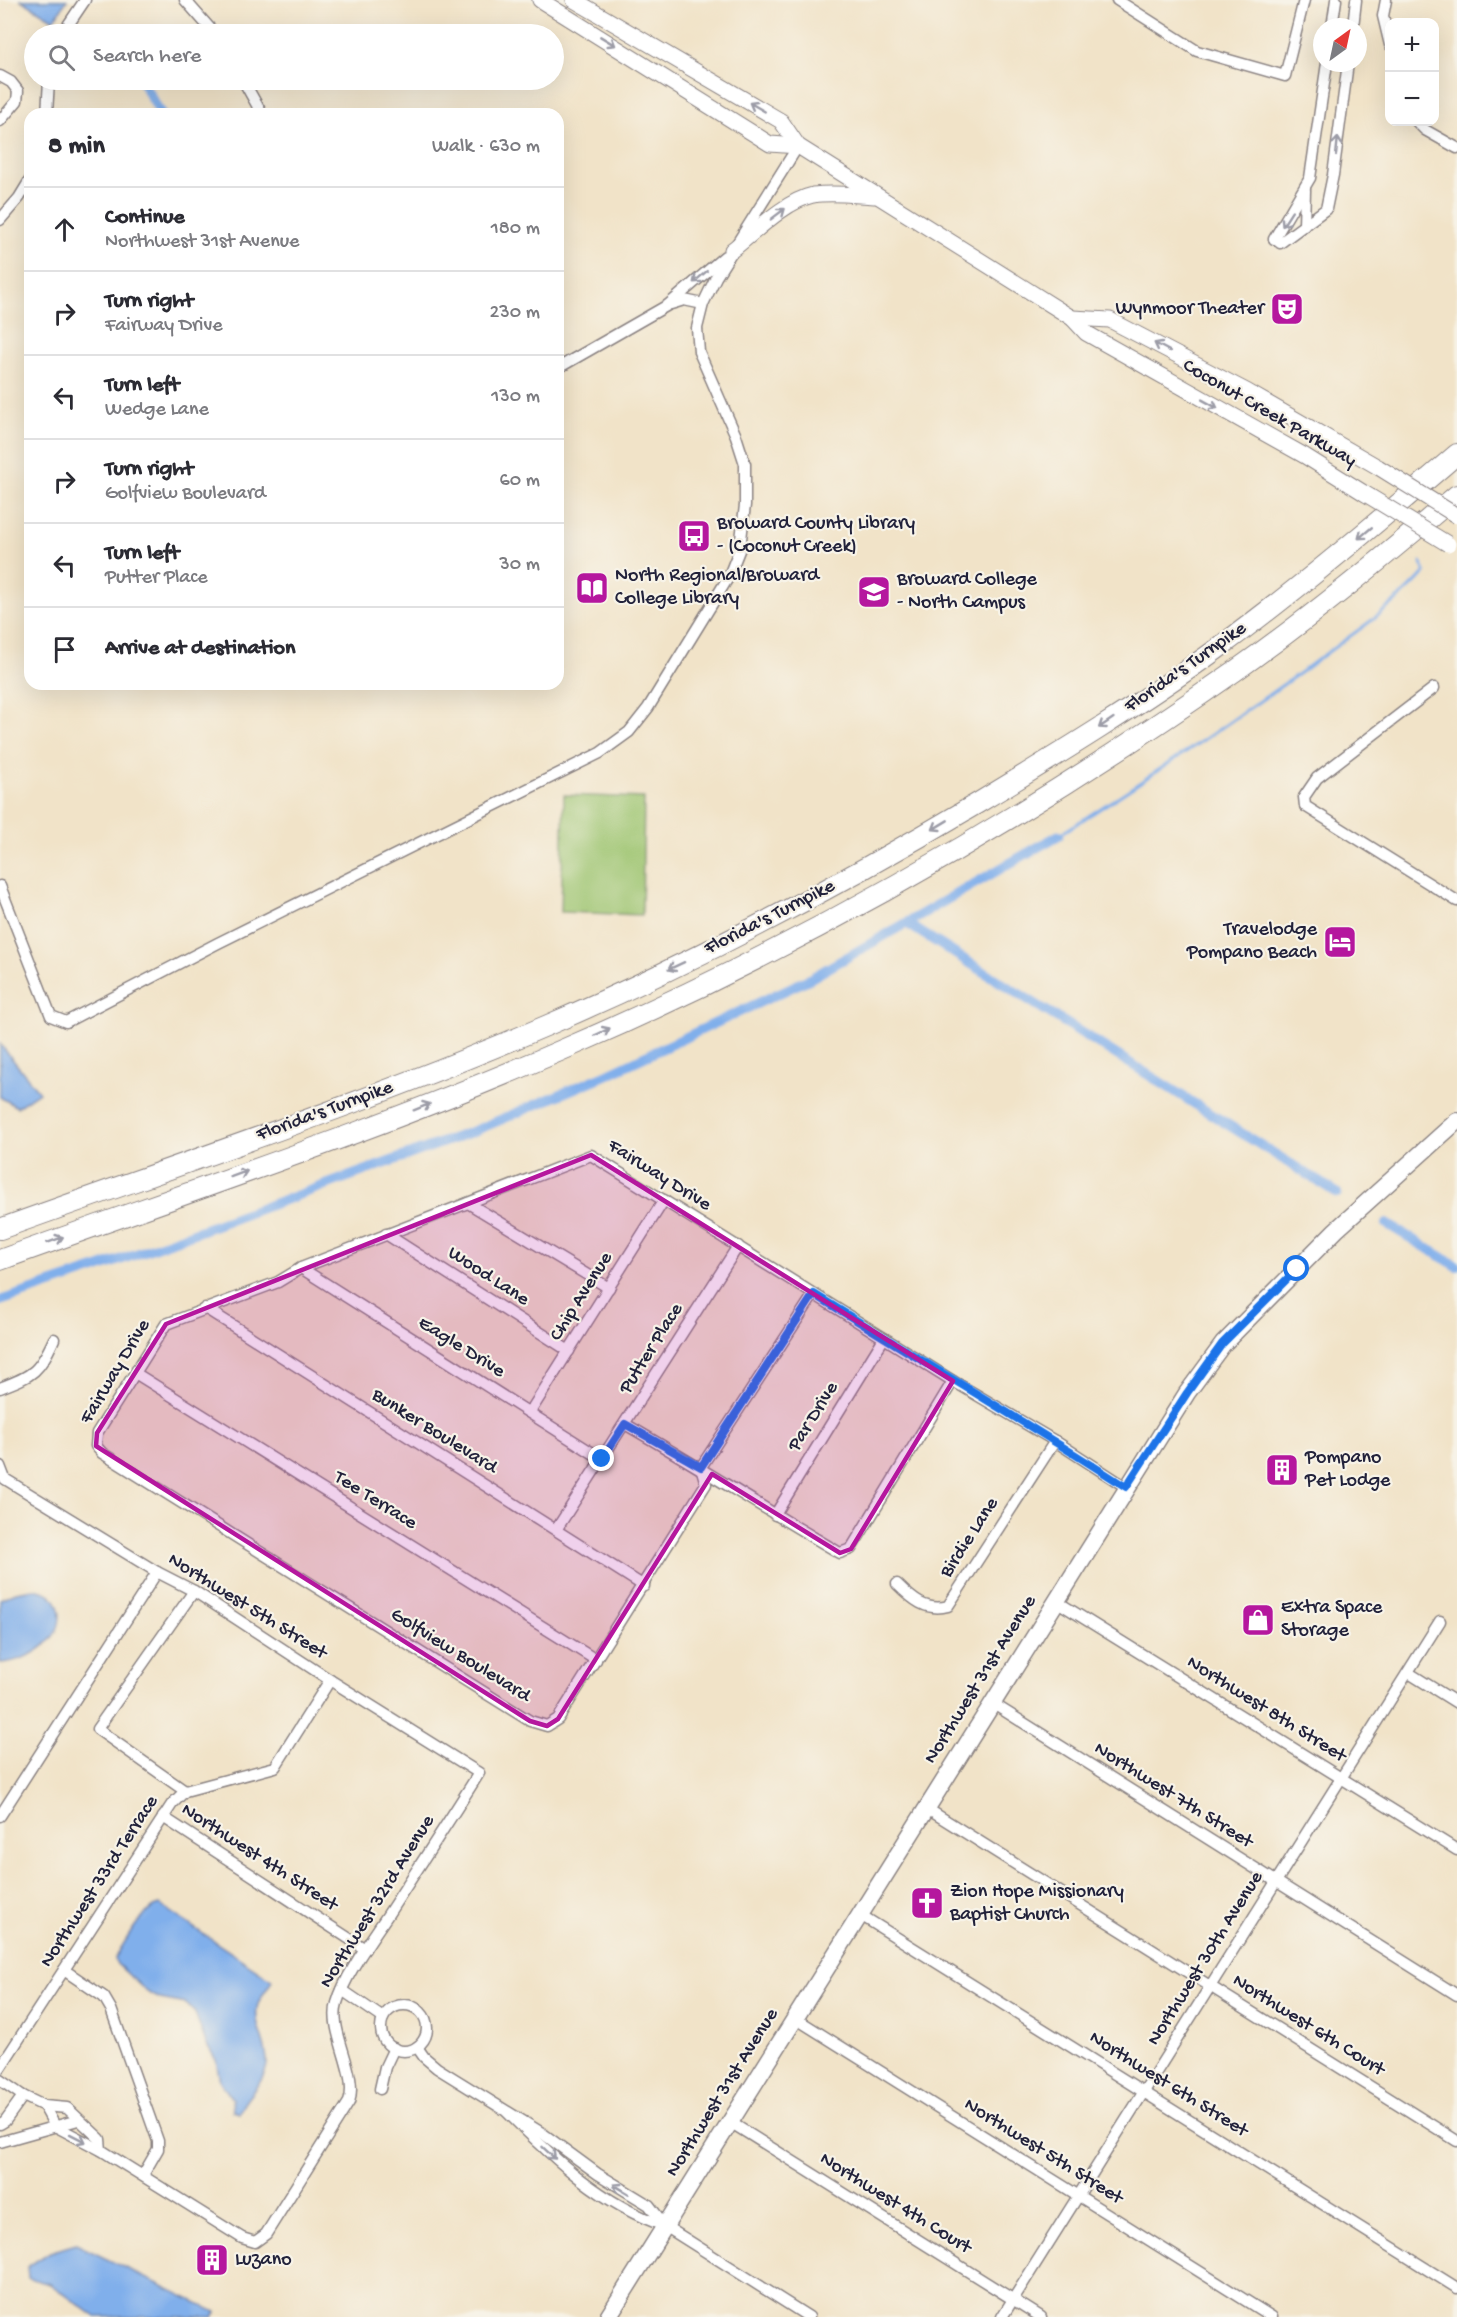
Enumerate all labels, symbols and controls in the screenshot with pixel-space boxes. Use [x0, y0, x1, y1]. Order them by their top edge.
north arrow [1313, 18, 1367, 72]
map controls [1385, 18, 1439, 126]
button: + [1385, 18, 1439, 72]
search box [24, 24, 564, 90]
one-way arrow [599, 36, 616, 48]
icon: search [45, 41, 78, 74]
text: Search here [93, 44, 201, 70]
button: − [1385, 72, 1439, 126]
one-way arrow [748, 101, 766, 112]
text: 8 min [48, 132, 105, 163]
text: Walk · 630 m [432, 136, 540, 159]
one-way arrow [1332, 136, 1343, 156]
text: Continue [105, 205, 185, 231]
one-way arrow [770, 208, 786, 221]
one-way arrow [1280, 210, 1292, 227]
icon: ahead [48, 213, 81, 246]
text: 180 m [491, 218, 540, 241]
text: Northwest 31st Avenue [105, 231, 299, 254]
one-way arrow [692, 271, 708, 284]
text: Turn right [105, 289, 193, 315]
theatre icon: Wynmoor Theater [1269, 291, 1305, 327]
icon: right [48, 297, 81, 330]
place label: Wynmoor Theater [1115, 298, 1266, 321]
text: 230 m [490, 302, 540, 325]
text: Fairway Drive [105, 315, 223, 338]
one-way arrow [1154, 341, 1171, 353]
street label: Coconut Creek Parkway [1178, 355, 1360, 473]
text: Turn left [105, 373, 179, 399]
icon: left [48, 381, 81, 414]
text: 130 m [491, 386, 540, 409]
one-way arrow [1201, 398, 1218, 410]
text: Wedge Lane [105, 399, 209, 422]
text: Turn right [105, 457, 193, 483]
icon: right [48, 465, 81, 498]
text: 60 m [500, 470, 540, 493]
text: Golfview Boulevard [105, 483, 266, 506]
place label: Broward County Library - (Coconut Creek) [716, 513, 915, 559]
bus stop icon: Broward County Library - (Coconut Creek) [676, 518, 712, 554]
one-way arrow [1358, 526, 1373, 540]
text: Turn left [105, 541, 179, 567]
icon: left [48, 549, 81, 582]
text: 30 m [499, 554, 540, 577]
place label: North Regional/Broward College Library [615, 565, 821, 611]
text: Putter Place [105, 567, 208, 590]
place label: Broward College - North Campus [896, 569, 1038, 615]
library icon: North Regional/Broward College Library [574, 570, 610, 606]
school or university icon: Broward College - North Campus [856, 574, 892, 610]
street label: Florida's Turnpike [1120, 617, 1252, 719]
icon: arrive [48, 633, 81, 666]
text: Arrive at destination [105, 636, 295, 662]
one-way arrow [1098, 717, 1115, 729]
one-way arrow [932, 820, 949, 832]
street label: Florida's Turnpike [700, 875, 840, 961]
place label: Travelodge Pompano Beach [1186, 919, 1318, 965]
hotel icon: Travelodge Pompano Beach [1322, 924, 1358, 960]
one-way arrow [667, 960, 685, 972]
one-way arrow [592, 1026, 610, 1038]
street label: Florida's Turnpike [253, 1076, 397, 1148]
one-way arrow [412, 1101, 431, 1112]
street label: Fairway Drive [602, 1135, 716, 1217]
one-way arrow [229, 1168, 248, 1179]
one-way arrow [45, 1234, 64, 1245]
street label: Wood Lane [443, 1242, 534, 1312]
street label: Chip Avenue [546, 1248, 619, 1346]
route start [1283, 1255, 1309, 1281]
street label: Putter Place [615, 1299, 689, 1399]
street label: Eagle Drive [413, 1312, 509, 1384]
street label: Fairway Drive [75, 1315, 156, 1429]
street label: Par Drive [783, 1377, 845, 1457]
street label: Bunker Boulevard [366, 1384, 503, 1481]
route end [588, 1445, 614, 1471]
place label: Pompano Pet Lodge [1304, 1447, 1391, 1493]
building icon: Pompano Pet Lodge [1264, 1452, 1300, 1488]
street label: Tee Terrace [328, 1466, 421, 1536]
street label: Birdie Lane [935, 1493, 1005, 1583]
street label: Northwest 5th Street [163, 1549, 332, 1666]
street label: Northwest 31st Avenue [920, 1591, 1043, 1769]
place label: Extra Space Storage [1281, 1597, 1383, 1643]
shop icon: Extra Space Storage [1240, 1602, 1276, 1638]
street label: Golfview Boulevard [386, 1604, 536, 1710]
street label: Northwest 8th Street [1182, 1652, 1351, 1769]
street label: Northwest 7th Street [1089, 1738, 1258, 1855]
street label: Northwest 33rd Terrace [36, 1791, 165, 1972]
street label: Northwest 4th Street [176, 1799, 343, 1918]
street label: Northwest 32rd Avenue [315, 1811, 441, 1993]
street label: Northwest 30th Avenue [1143, 1867, 1269, 2050]
place label: Zion Hope Missionary Baptist Church [949, 1881, 1124, 1927]
church icon: Zion Hope Missionary Baptist Church [909, 1885, 945, 1921]
street label: Northwest 6th Court [1228, 1970, 1390, 2083]
street label: Northwest 31st Avenue [662, 2004, 785, 2182]
street label: Northwest 6th Street [1084, 2027, 1253, 2144]
street label: Northwest 5th Street [959, 2094, 1128, 2211]
one-way arrow [69, 2132, 86, 2144]
one-way arrow [541, 2146, 556, 2160]
street label: Northwest 4th Court [815, 2148, 977, 2261]
one-way arrow [613, 2182, 630, 2194]
building icon: Luzano [194, 2242, 230, 2278]
place label: Luzano [235, 2249, 292, 2272]

